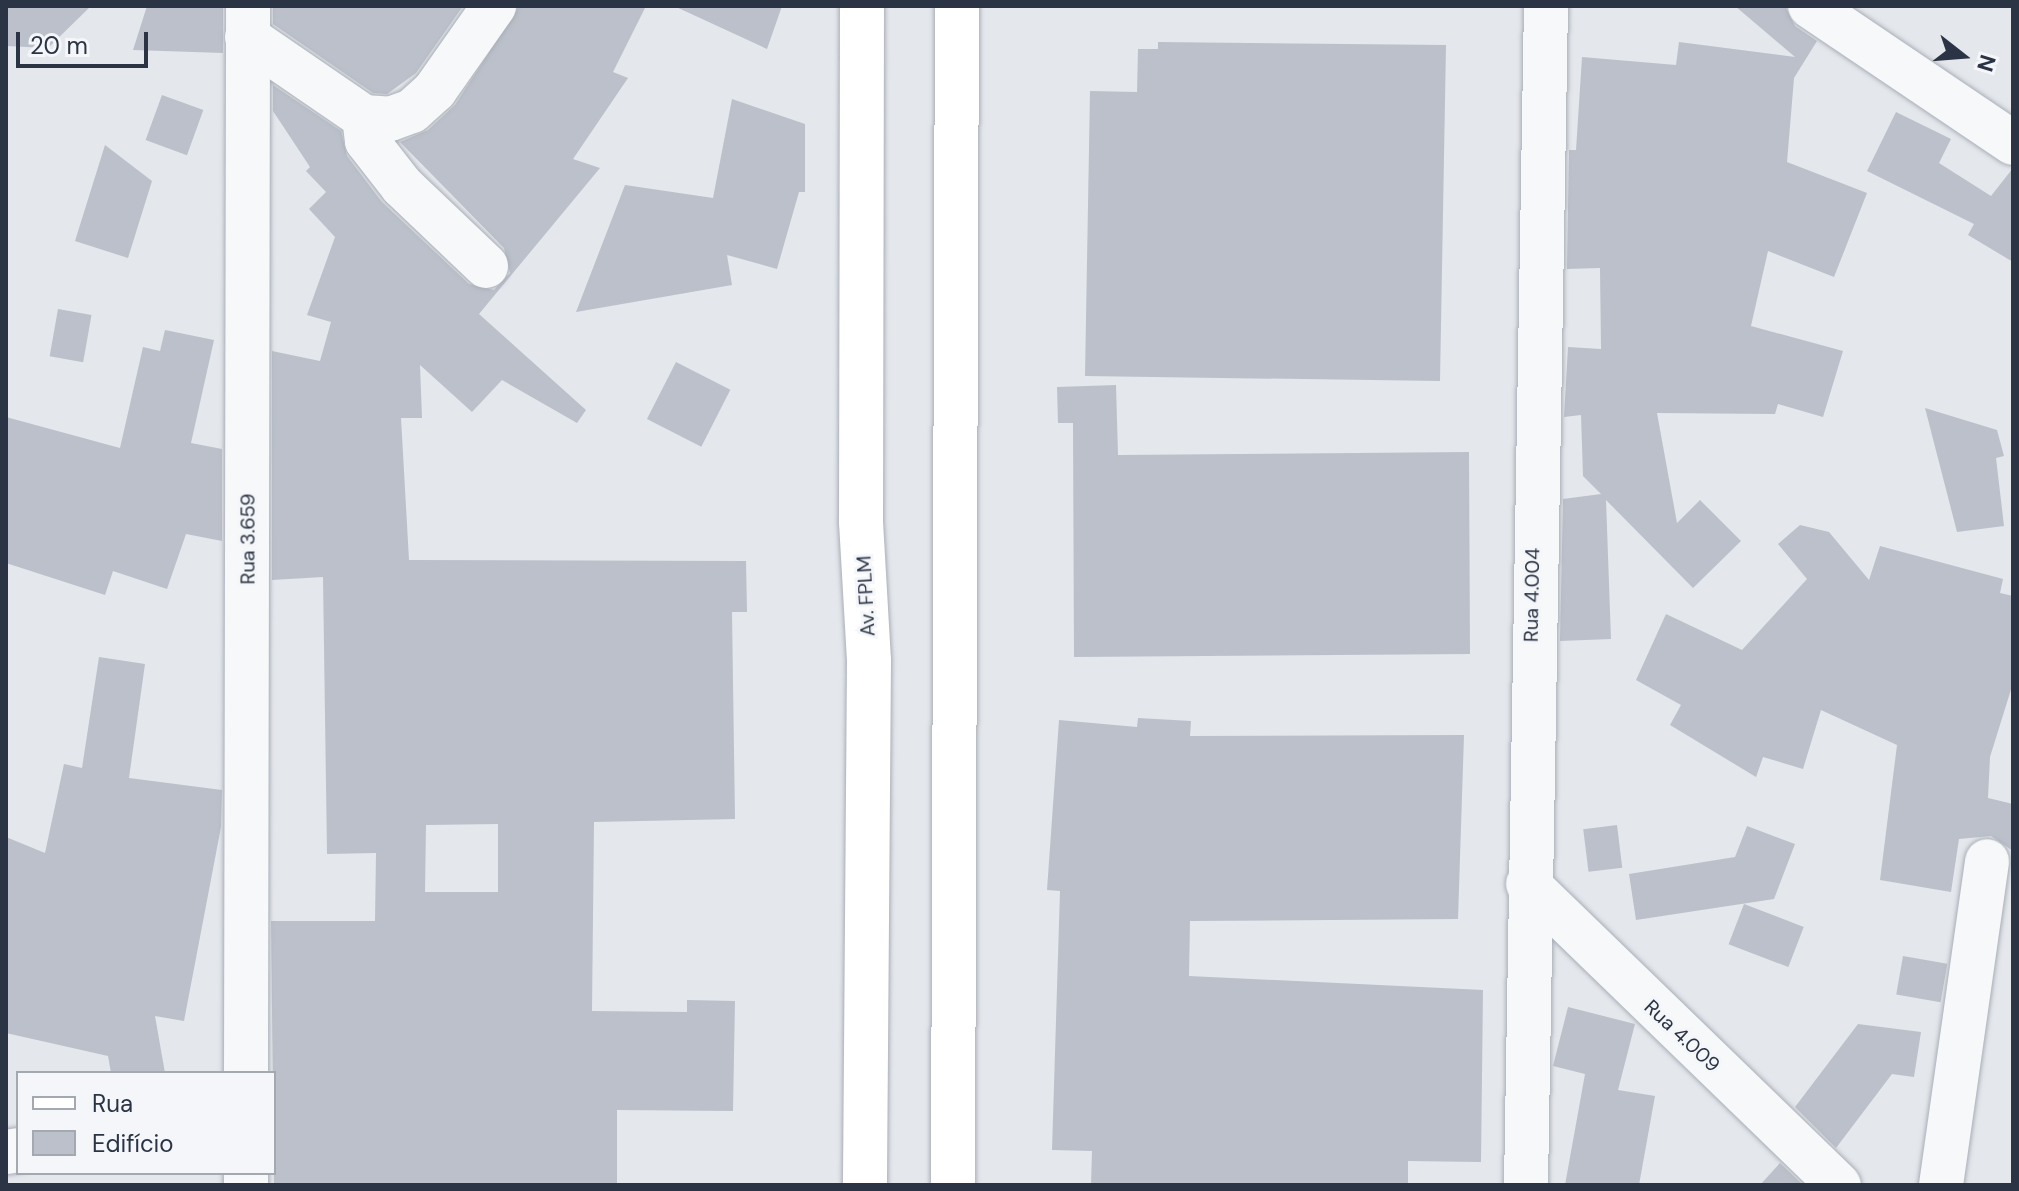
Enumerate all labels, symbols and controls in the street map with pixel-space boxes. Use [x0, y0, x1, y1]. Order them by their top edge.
scale bar [20, 16, 152, 66]
north arrow [1923, 16, 2003, 96]
text: 20 m [30, 30, 88, 61]
text: N [1970, 51, 2003, 75]
street label: Rua 3.659 [236, 493, 260, 585]
street label: Rua 4.004 [1519, 548, 1545, 642]
street label: Av. FPLM [852, 555, 880, 637]
street label: Rua 4.009 [1639, 995, 1725, 1077]
legend [16, 1071, 276, 1175]
text: Rua [92, 1088, 133, 1119]
text: Edifício [92, 1128, 174, 1159]

